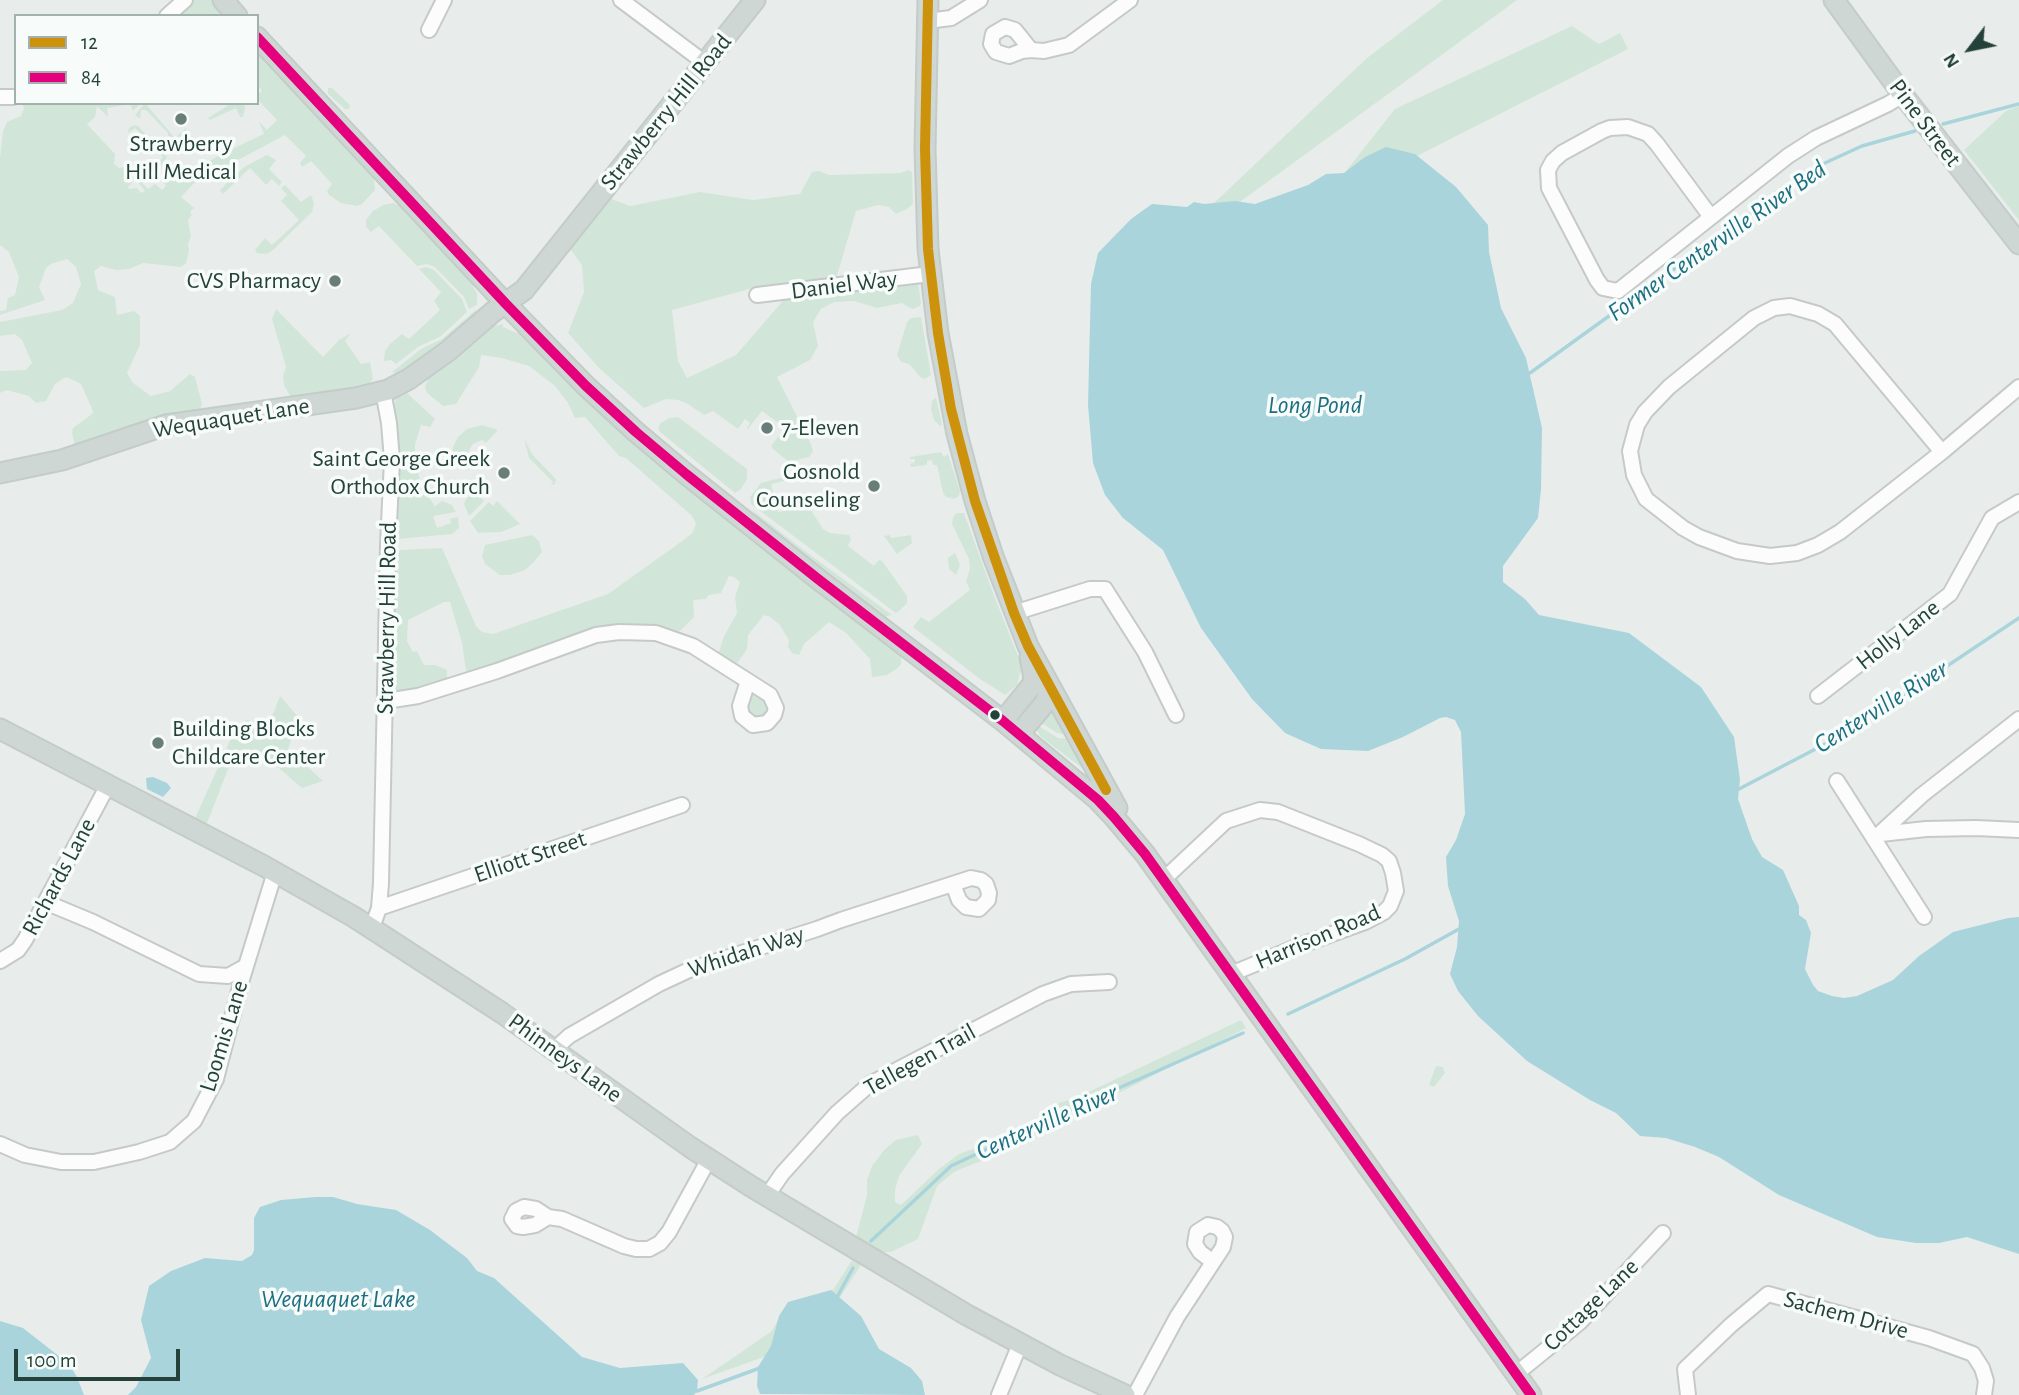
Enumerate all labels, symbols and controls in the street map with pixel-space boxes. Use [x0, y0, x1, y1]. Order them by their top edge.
legend [14, 14, 259, 105]
north arrow [1935, 14, 2005, 84]
street label: Strawberry Hill Road [594, 28, 738, 196]
text: 12 [81, 32, 98, 53]
text: N [1940, 50, 1963, 71]
text: 84 [81, 67, 101, 88]
street label: Pine Street [1883, 74, 1967, 172]
marker: Strawberry Hill Medical [173, 111, 189, 127]
place label: Strawberry Hill Medical [125, 130, 237, 186]
water label: Former Centerville River Bed [1602, 154, 1832, 328]
street label: Daniel Way [789, 264, 899, 306]
place label: CVS Pharmacy [187, 267, 321, 295]
marker: CVS Pharmacy [327, 273, 343, 289]
water label: Long Pond [1268, 389, 1362, 421]
street label: Wequaquet Lane [151, 391, 311, 445]
place label: 7-Eleven [781, 414, 859, 442]
marker: 7-Eleven [759, 420, 775, 436]
place label: Saint George Greek Orthodox Church [313, 445, 490, 501]
place label: Gosnold Counseling [756, 458, 860, 514]
marker: Saint George Greek Orthodox Church [496, 465, 512, 481]
marker: Gosnold Counseling [866, 478, 882, 494]
street label: Strawberry Hill Road [371, 521, 403, 715]
street label: Holly Lane [1851, 593, 1945, 677]
water label: Centerville River [1808, 654, 1954, 760]
unlabelled marker [988, 708, 1002, 722]
place label: Building Blocks Childcare Center [172, 715, 325, 771]
marker: Building Blocks Childcare Center [150, 735, 166, 751]
street label: Richards Lane [16, 813, 102, 941]
street label: Elliott Street [470, 824, 590, 890]
street label: Harrison Road [1251, 898, 1385, 976]
street label: Whidah Way [684, 920, 808, 984]
street label: Loomis Lane [193, 977, 255, 1095]
street label: Phinneys Lane [502, 1007, 628, 1109]
street label: Tellegen Trail [859, 1017, 981, 1103]
water label: Centerville River [971, 1077, 1123, 1167]
street label: Cottage Lane [1537, 1253, 1645, 1357]
water label: Wequaquet Lake [261, 1283, 415, 1315]
street label: Sachem Drive [1781, 1285, 1911, 1345]
scale bar [18, 1336, 184, 1380]
text: 100 m [27, 1350, 77, 1371]

